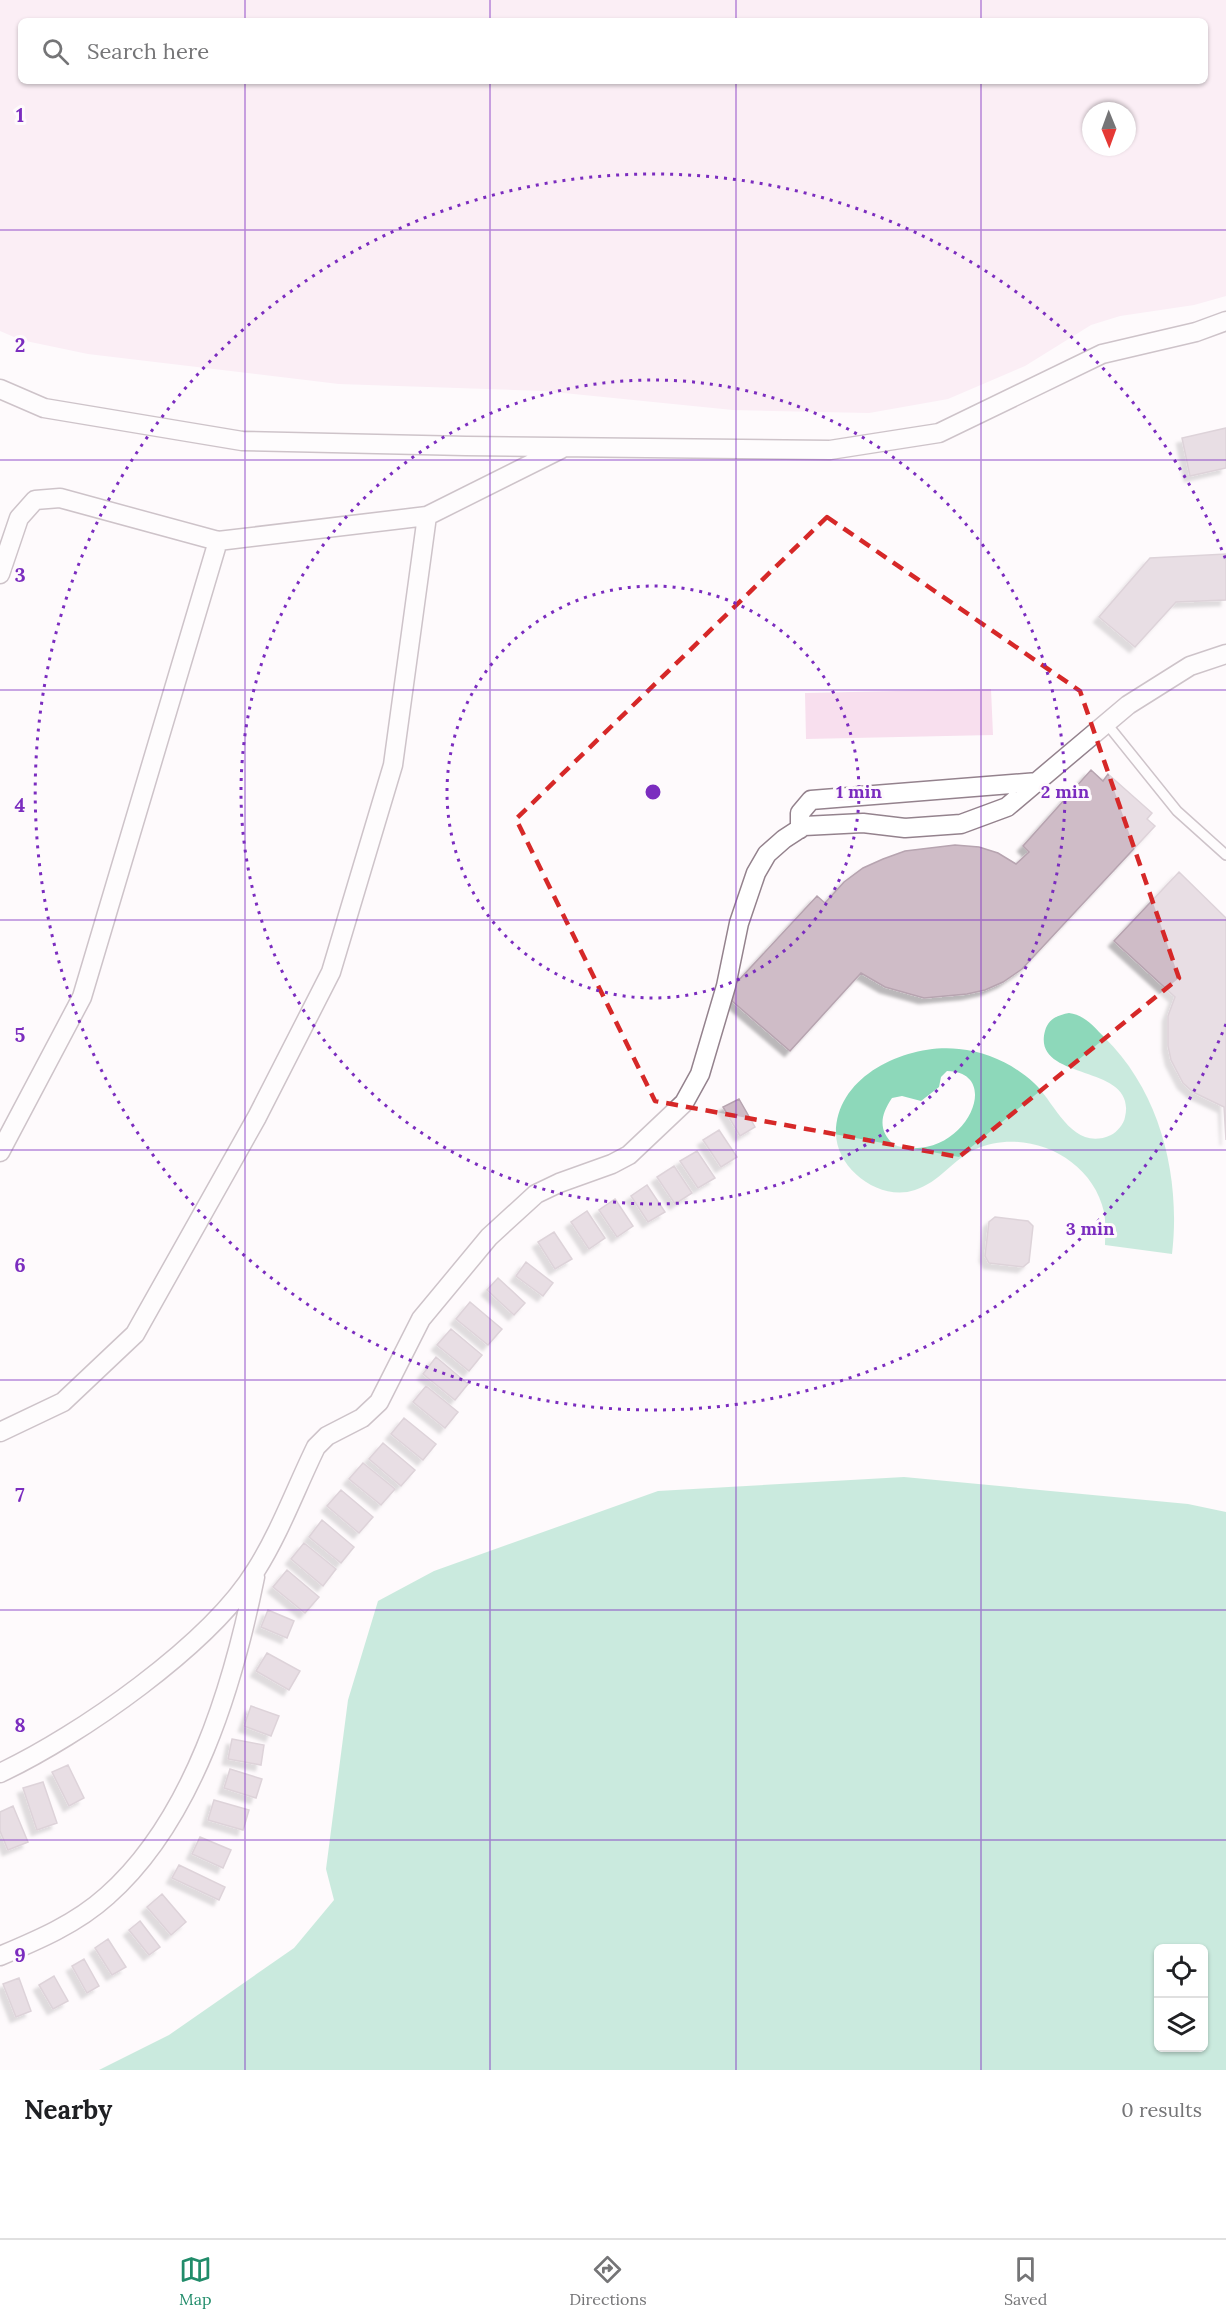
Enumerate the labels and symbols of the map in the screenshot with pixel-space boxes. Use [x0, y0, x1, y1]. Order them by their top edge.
text: 1 [16, 102, 24, 127]
north arrow [1082, 102, 1136, 156]
text: 2 [15, 332, 25, 357]
text: 3 [14, 562, 26, 587]
text: 1 min [836, 780, 882, 803]
text: 2 min [1041, 780, 1090, 803]
centre of rings [643, 782, 663, 802]
text: 4 [15, 792, 26, 817]
text: 5 [15, 1022, 26, 1047]
text: 3 min [1066, 1217, 1115, 1240]
text: 6 [14, 1252, 26, 1277]
text: 7 [15, 1482, 25, 1507]
text: 8 [14, 1712, 26, 1737]
text: 9 [14, 1942, 26, 1967]

